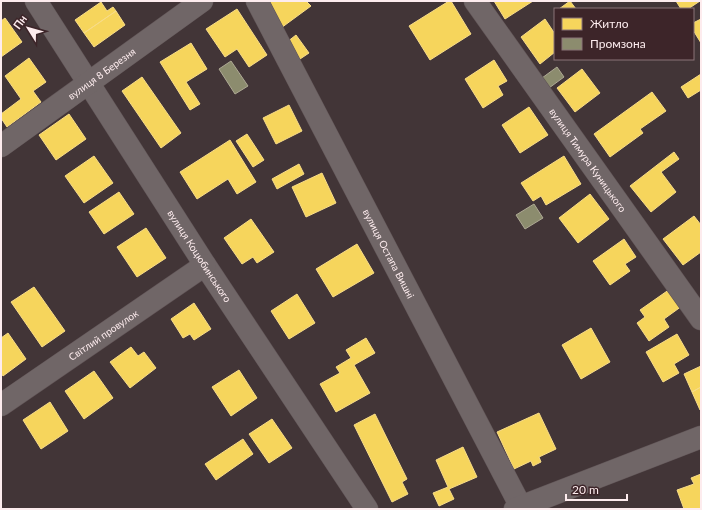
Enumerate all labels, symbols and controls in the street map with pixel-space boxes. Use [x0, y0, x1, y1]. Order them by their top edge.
north arrow [8, 8, 48, 48]
legend [554, 8, 694, 60]
text: Пн [10, 12, 29, 31]
text: Житло [590, 16, 629, 31]
text: Промзона [590, 36, 646, 51]
street label: вулиця 8 Березня [65, 45, 138, 102]
street label: вулиця Тимура Куницького [547, 106, 629, 214]
street label: вулиця Остапа Вишні [361, 207, 417, 300]
street label: вулиця Коцюбинського [165, 208, 234, 305]
street label: Світлий провулок [66, 306, 141, 363]
scale bar [566, 476, 627, 502]
text: 20 m [572, 482, 599, 497]

